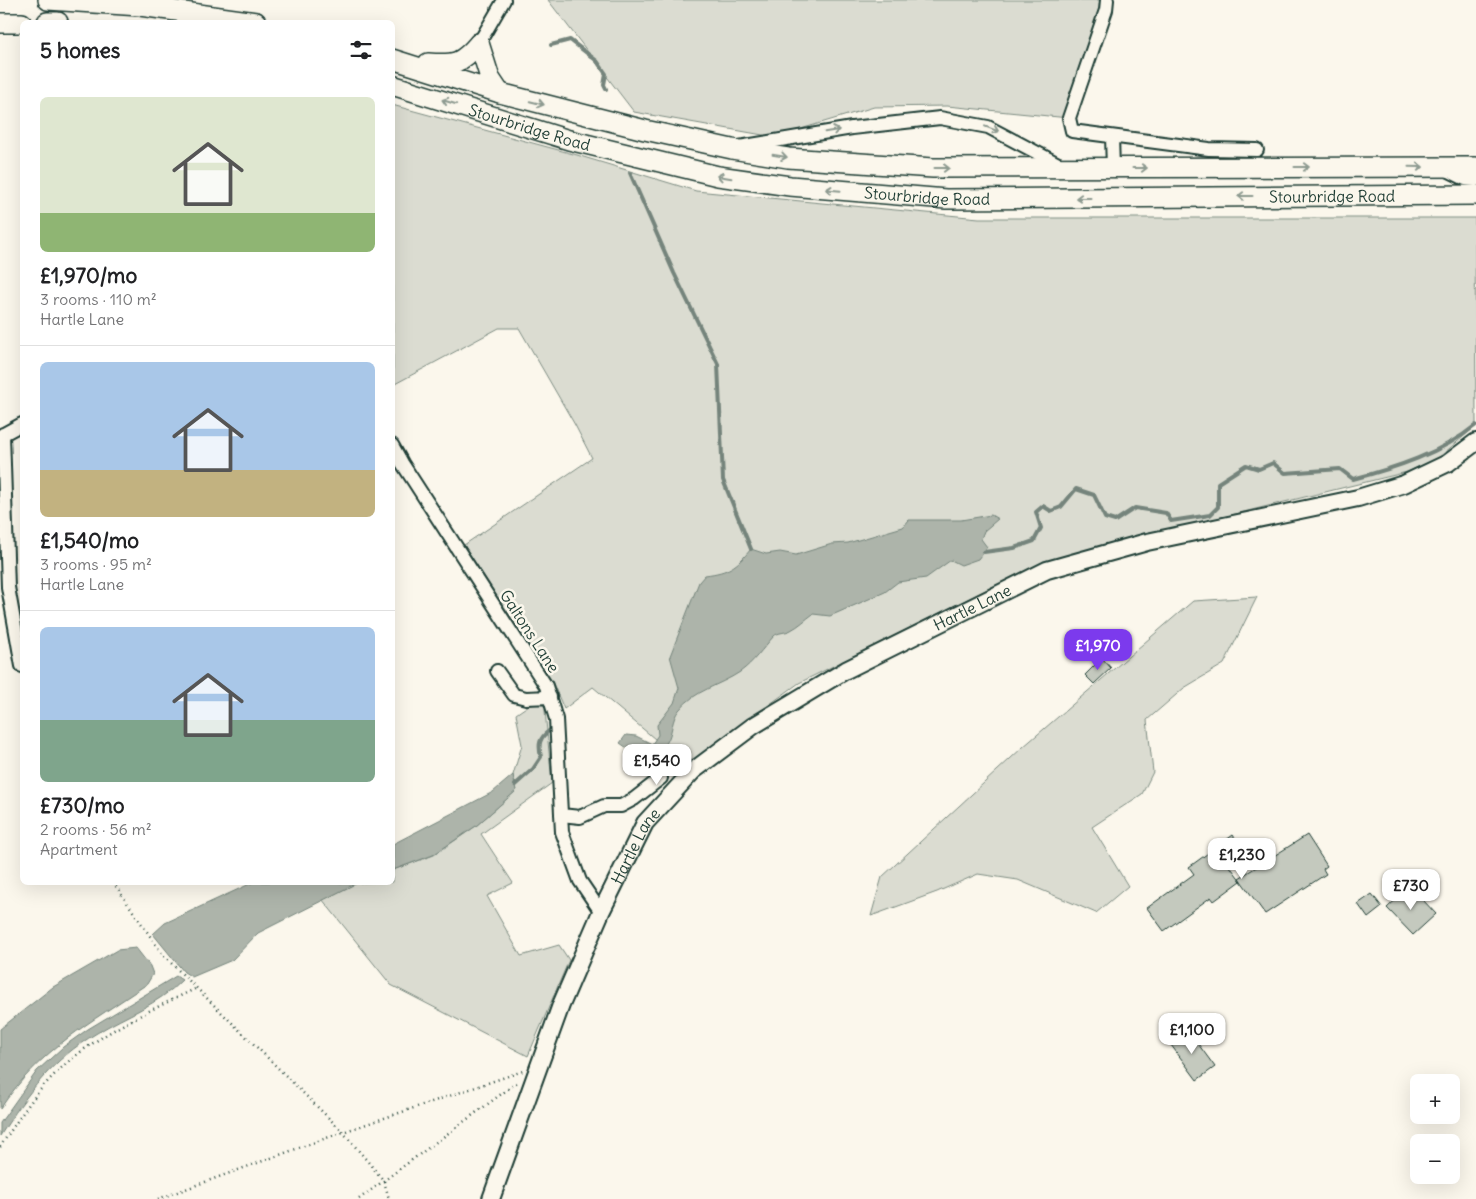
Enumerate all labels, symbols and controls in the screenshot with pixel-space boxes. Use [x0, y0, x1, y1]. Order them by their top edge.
icon: filters [347, 36, 375, 64]
text: 5 homes [40, 37, 120, 64]
one-way arrow [442, 97, 458, 107]
street label: Stourbridge Road [466, 99, 593, 155]
one-way arrow [529, 99, 545, 108]
one-way arrow [984, 125, 999, 135]
one-way arrow [823, 126, 839, 136]
icon: home [163, 129, 253, 219]
one-way arrow [772, 152, 788, 162]
one-way arrow [1294, 162, 1310, 172]
one-way arrow [1408, 162, 1424, 172]
one-way arrow [934, 163, 950, 173]
one-way arrow [1131, 163, 1147, 173]
one-way arrow [716, 171, 732, 181]
street label: Stourbridge Road [863, 182, 990, 209]
one-way arrow [825, 185, 841, 194]
street label: Stourbridge Road [1269, 186, 1395, 207]
one-way arrow [1237, 191, 1254, 201]
one-way arrow [1075, 193, 1091, 203]
text: £1,970/mo [40, 262, 137, 289]
text: 3 rooms · 110 m² [40, 289, 157, 309]
text: Hartle Lane [40, 309, 124, 329]
icon: home [163, 395, 253, 485]
text: £1,540/mo [40, 527, 139, 554]
text: 3 rooms · 95 m² [40, 554, 152, 574]
text: Hartle Lane [40, 574, 124, 594]
street label: Hartle Lane [930, 580, 1014, 635]
street label: Galtons Lane [496, 586, 564, 676]
pin: £1,970 [1057, 628, 1139, 671]
text: £1,970 [1075, 635, 1121, 655]
icon: home [163, 660, 253, 750]
pin: £1,540 [616, 744, 698, 786]
text: £1,540 [633, 750, 681, 770]
text: £730/mo [40, 792, 125, 819]
street label: Hartle Lane [606, 803, 664, 887]
text: 2 rooms · 56 m² [40, 819, 152, 839]
pin: £1,230 [1201, 838, 1283, 880]
text: Apartment [40, 839, 118, 859]
text: £1,230 [1219, 844, 1265, 864]
pin: £730 [1381, 868, 1441, 911]
text: £730 [1393, 875, 1429, 895]
pin: £1,100 [1151, 1012, 1233, 1055]
text: £1,100 [1170, 1019, 1214, 1039]
map controls [1410, 1074, 1460, 1184]
button: + [1410, 1074, 1460, 1124]
button: − [1410, 1134, 1460, 1184]

